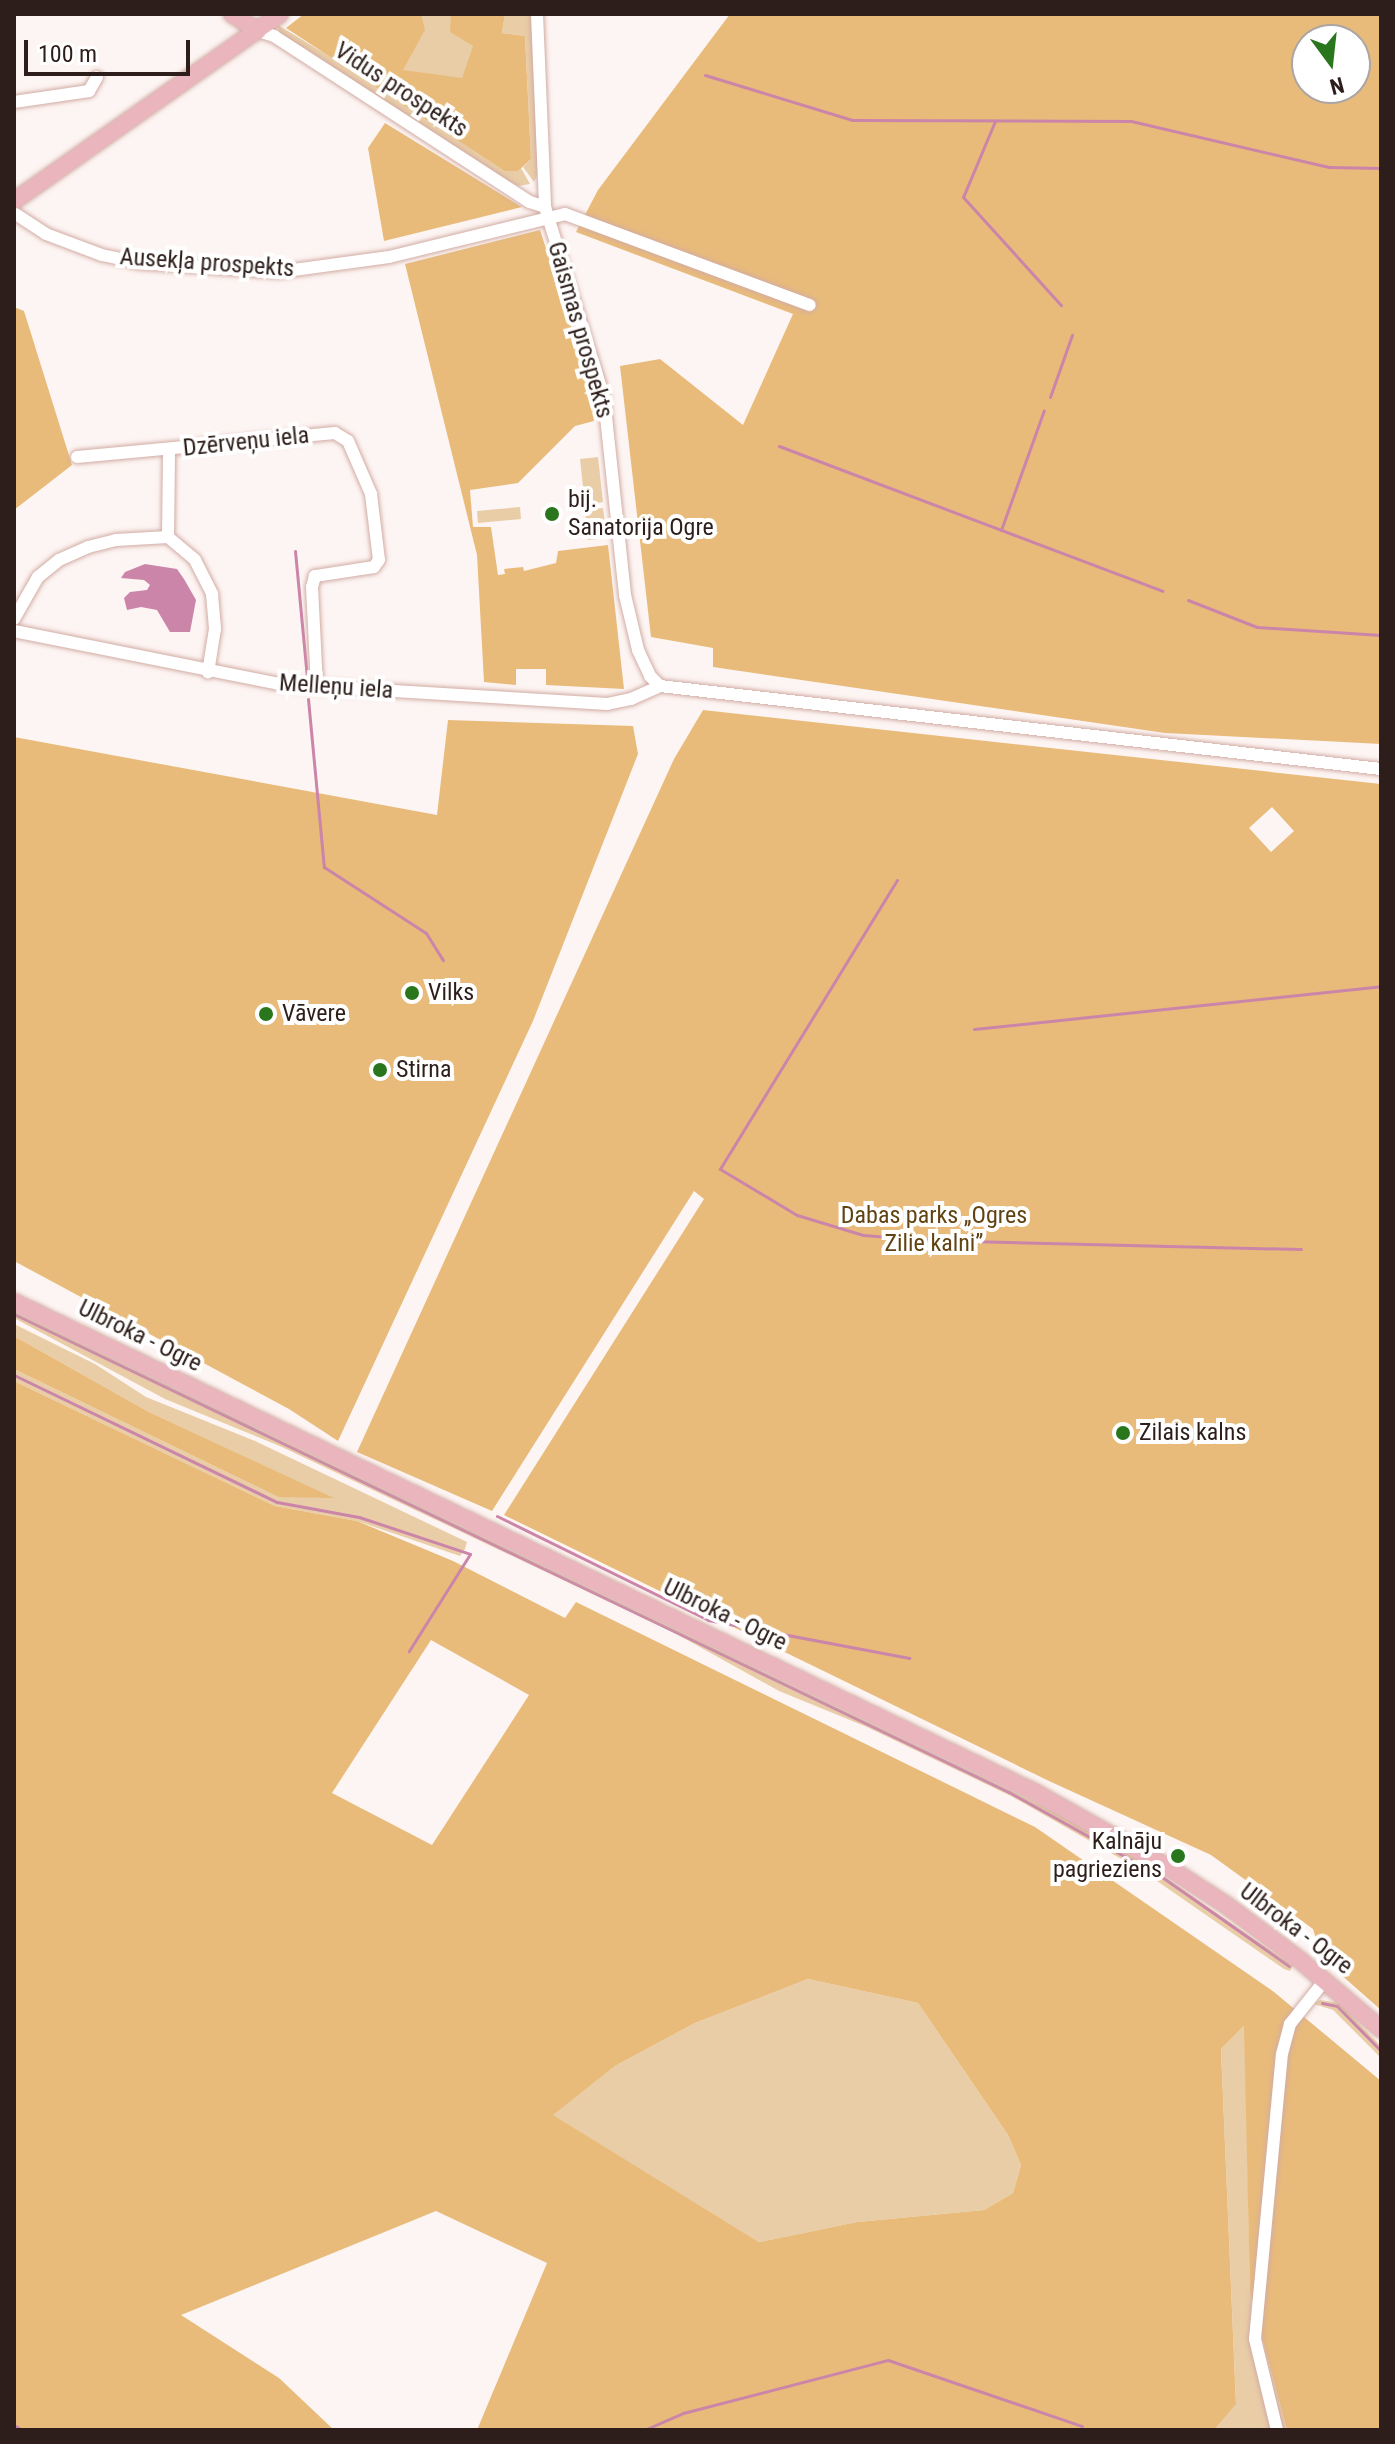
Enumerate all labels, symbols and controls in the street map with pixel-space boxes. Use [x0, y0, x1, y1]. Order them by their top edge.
scale bar [28, 24, 194, 74]
north arrow [1291, 24, 1371, 104]
street label: Vidus prospekts [329, 36, 473, 144]
text: 100 m [38, 40, 97, 68]
text: N [1327, 72, 1347, 100]
street label: Gaismas prospekts [541, 239, 619, 421]
street label: Ausekļa prospekts [119, 243, 295, 283]
street label: Dzērveņu iela [182, 421, 310, 463]
place label: bij. Sanatorija Ogre [568, 486, 714, 542]
marker: bij. Sanatorija Ogre [543, 505, 561, 523]
street label: Melleņu iela [278, 669, 394, 705]
place label: Vilks [428, 979, 474, 1007]
marker: Vilks [403, 984, 421, 1002]
place label: Vāvere [282, 1000, 346, 1028]
marker: Vāvere [257, 1005, 275, 1023]
place label: Stirna [396, 1056, 451, 1084]
marker: Stirna [371, 1061, 389, 1079]
park label: Dabas parks „Ogres Zilie kalni” [841, 1202, 1027, 1258]
street label: Ulbroka - Ogre [74, 1294, 206, 1378]
place label: Zilais kalns [1139, 1419, 1246, 1447]
marker: Zilais kalns [1114, 1424, 1132, 1442]
street label: Ulbroka - Ogre [659, 1573, 791, 1657]
place label: Kalnāju pagrieziens [1053, 1828, 1162, 1884]
marker: Kalnāju pagrieziens [1169, 1847, 1187, 1865]
street label: Ulbroka - Ogre [1234, 1877, 1358, 1981]

